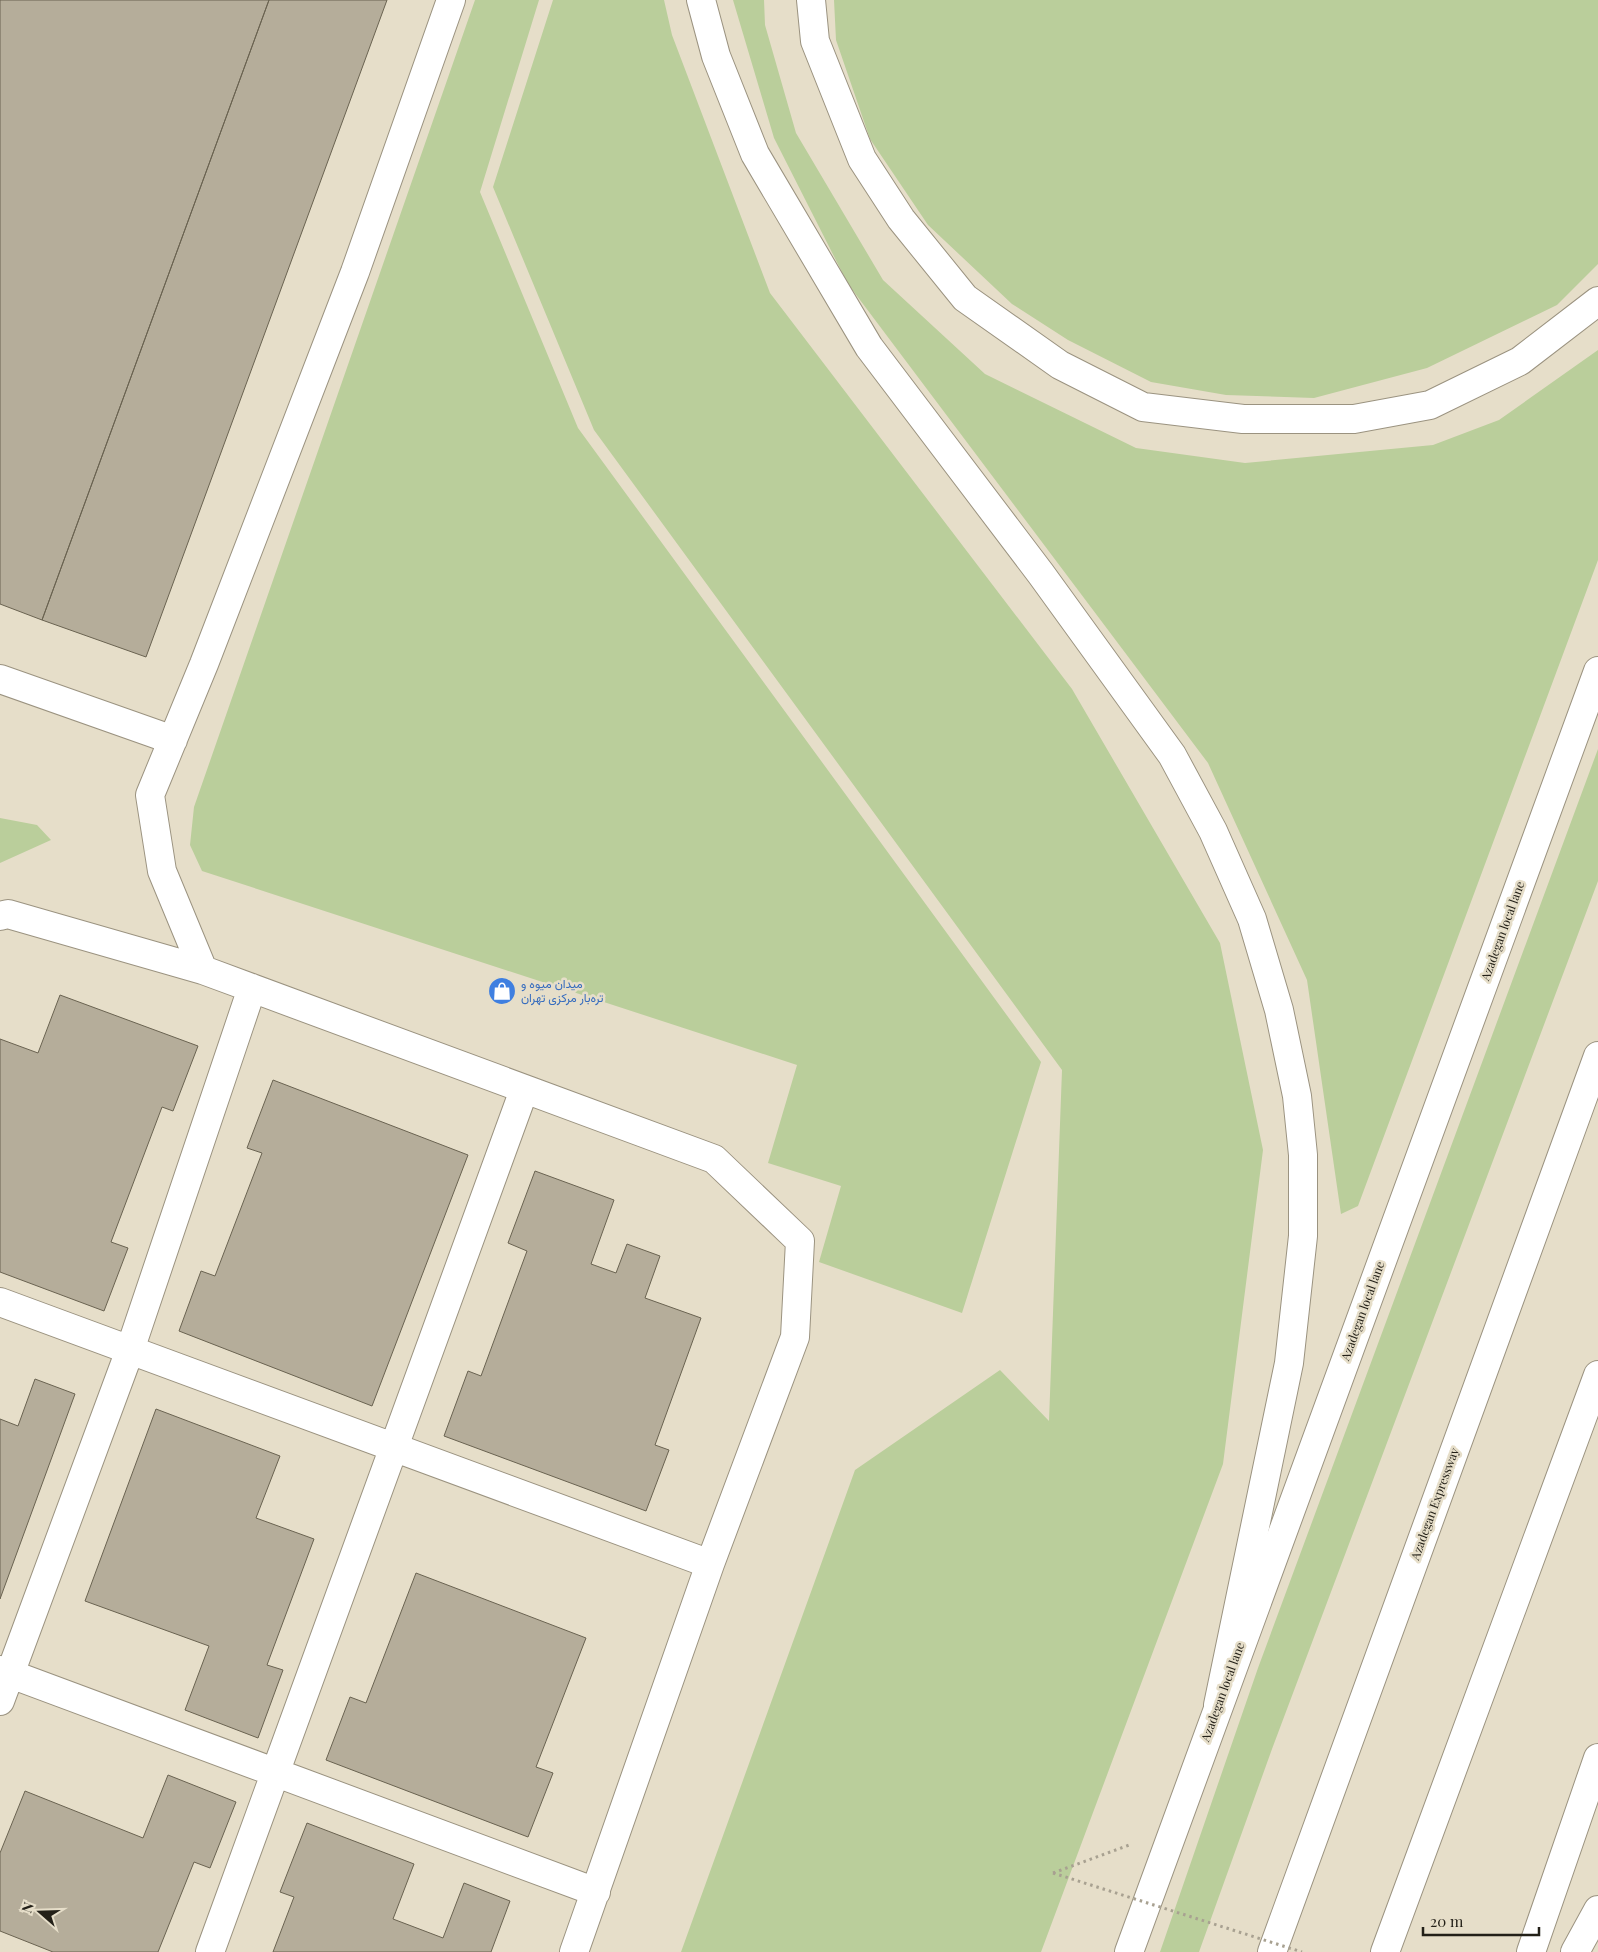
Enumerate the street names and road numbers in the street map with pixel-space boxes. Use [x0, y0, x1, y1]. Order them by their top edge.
street label: Azadegan local lane [1476, 879, 1527, 984]
street label: Azadegan local lane [1336, 1259, 1387, 1364]
street label: Azadegan Expressway [1406, 1445, 1462, 1563]
street label: Azadegan local lane [1196, 1640, 1247, 1745]

